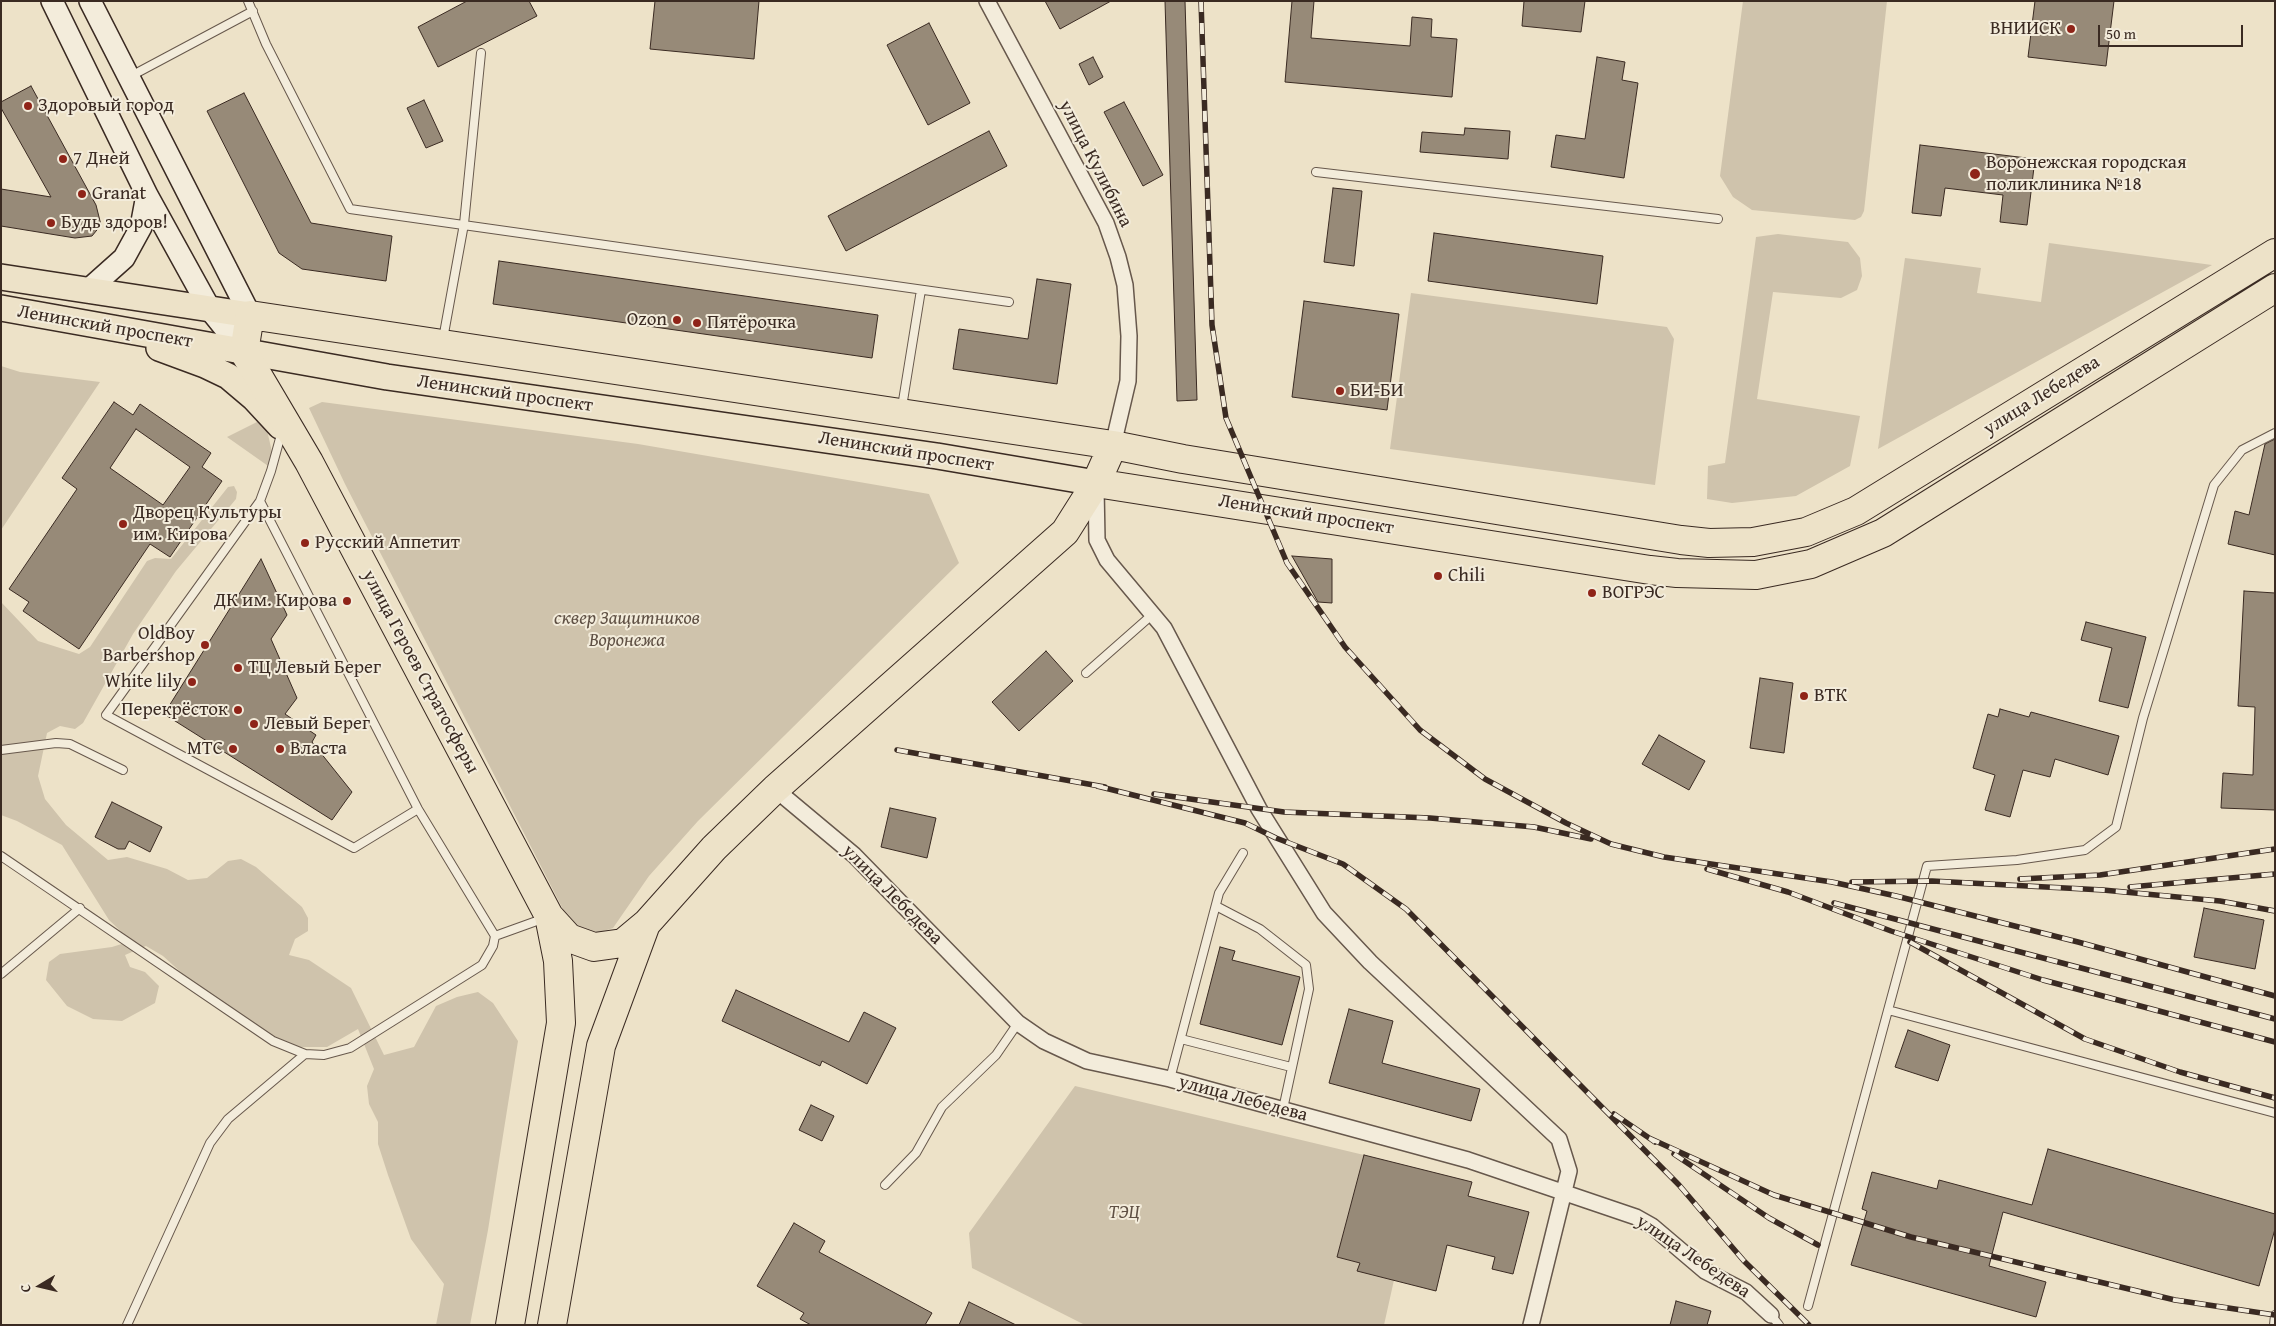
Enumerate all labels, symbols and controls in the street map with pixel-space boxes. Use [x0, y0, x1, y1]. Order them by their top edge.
scale bar [2101, 15, 2246, 47]
place label: ВНИИСК [1990, 18, 2061, 40]
marker: ВНИИСК [2065, 23, 2077, 35]
text: 50 m [2106, 23, 2136, 44]
place label: Здоровый город [38, 95, 174, 117]
street label: улица Кулибина [1053, 97, 1137, 231]
marker: Здоровый город [22, 100, 34, 112]
place label: 7 Дней [73, 148, 130, 170]
place label: Воронежская городская поликлиника №18 [1986, 152, 2187, 196]
marker: 7 Дней [57, 153, 69, 165]
marker: Воронежская городская поликлиника №18 [1968, 167, 1982, 181]
place label: Granat [92, 183, 146, 205]
marker: Granat [76, 188, 88, 200]
place label: Будь здоров! [61, 212, 168, 234]
marker: Будь здоров! [45, 217, 57, 229]
street label: Ленинский проспект [16, 300, 194, 354]
place label: Ozon [627, 309, 667, 331]
place label: Пятёрочка [707, 312, 796, 334]
marker: Ozon [671, 314, 683, 326]
marker: Пятёрочка [691, 317, 703, 329]
street label: улица Лебедева [1980, 351, 2104, 441]
street label: Ленинский проспект [416, 370, 594, 418]
place label: БИ-БИ [1350, 380, 1404, 402]
marker: БИ-БИ [1334, 385, 1346, 397]
street label: Ленинский проспект [817, 427, 995, 477]
street label: Ленинский проспект [1217, 490, 1395, 540]
place label: Дворец Культуры им. Кирова [133, 502, 281, 546]
marker: Дворец Культуры им. Кирова [117, 518, 129, 530]
place label: Русский Аппетит [315, 532, 460, 554]
marker: Русский Аппетит [299, 537, 311, 549]
place label: Chili [1448, 565, 1485, 587]
street label: улица Героев Стратосферы [357, 566, 483, 778]
marker: Chili [1432, 570, 1444, 582]
place label: ВОГРЭС [1602, 582, 1665, 604]
marker: ВОГРЭС [1586, 587, 1598, 599]
place label: ДК им. Кирова [214, 590, 337, 612]
marker: ДК им. Кирова [341, 595, 353, 607]
park label: сквер Защитников Воронежа [554, 608, 700, 652]
place label: OldBoy Barbershop [103, 623, 195, 667]
marker: OldBoy Barbershop [199, 639, 211, 651]
place label: ТЦ Левый Берег [248, 657, 381, 679]
marker: ТЦ Левый Берег [232, 662, 244, 674]
place label: White lily [105, 671, 182, 693]
marker: White lily [186, 676, 198, 688]
place label: ВТК [1814, 685, 1847, 707]
marker: ВТК [1798, 690, 1810, 702]
place label: Перекрёсток [121, 699, 228, 721]
marker: Перекрёсток [232, 704, 244, 716]
place label: Левый Берег [264, 713, 370, 735]
marker: Левый Берег [248, 718, 260, 730]
place label: МТС [187, 738, 223, 760]
place label: Власта [290, 738, 347, 760]
marker: МТС [227, 743, 239, 755]
marker: Власта [274, 743, 286, 755]
street label: улица Лебедева [837, 840, 947, 950]
street label: улица Лебедева [1176, 1071, 1310, 1127]
park label: ТЭЦ [1109, 1202, 1139, 1224]
street label: улица Лебедева [1632, 1210, 1754, 1304]
north arrow [15, 1261, 65, 1311]
text: С [15, 1283, 36, 1294]

